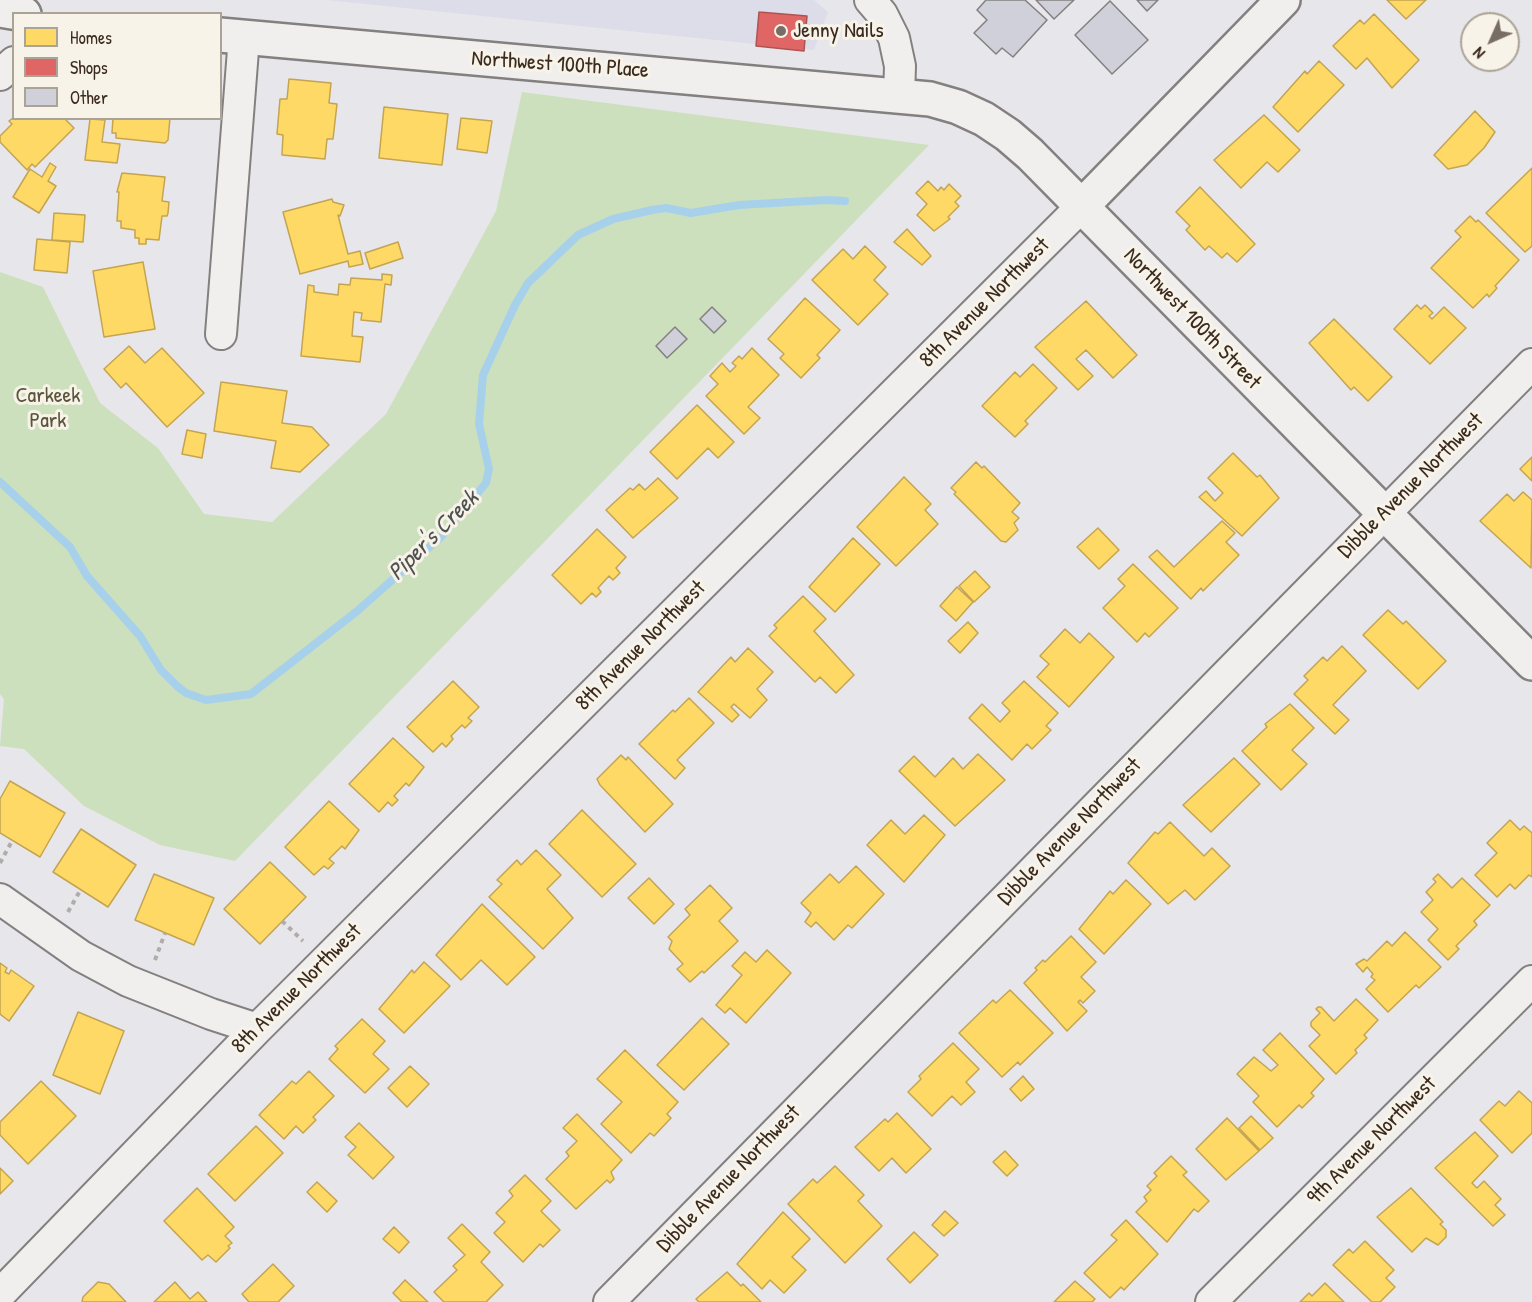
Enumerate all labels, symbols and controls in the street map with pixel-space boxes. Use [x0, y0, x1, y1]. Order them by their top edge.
legend [12, 12, 222, 120]
north arrow [1460, 12, 1520, 72]
place label: Jenny Nails [793, 18, 884, 44]
marker: Jenny Nails [774, 24, 788, 38]
text: Homes [70, 25, 112, 50]
text: N [1468, 43, 1489, 64]
street label: Northwest 100th Place [470, 46, 650, 84]
text: Shops [70, 55, 108, 80]
text: Other [70, 85, 108, 110]
street label: 8th Avenue Northwest [914, 232, 1056, 374]
street label: Northwest 100th Street [1118, 243, 1266, 395]
park label: Carkeek Park [16, 383, 80, 434]
street label: Dibble Avenue Northwest [1333, 408, 1489, 564]
water label: Piper's Creek [383, 485, 485, 587]
street label: 8th Avenue Northwest [570, 575, 712, 717]
street label: Dibble Avenue Northwest [993, 753, 1147, 911]
street label: 8th Avenue Northwest [226, 918, 368, 1060]
street label: 9th Avenue Northwest [1302, 1071, 1442, 1211]
street label: Dibble Avenue Northwest [652, 1100, 806, 1258]

